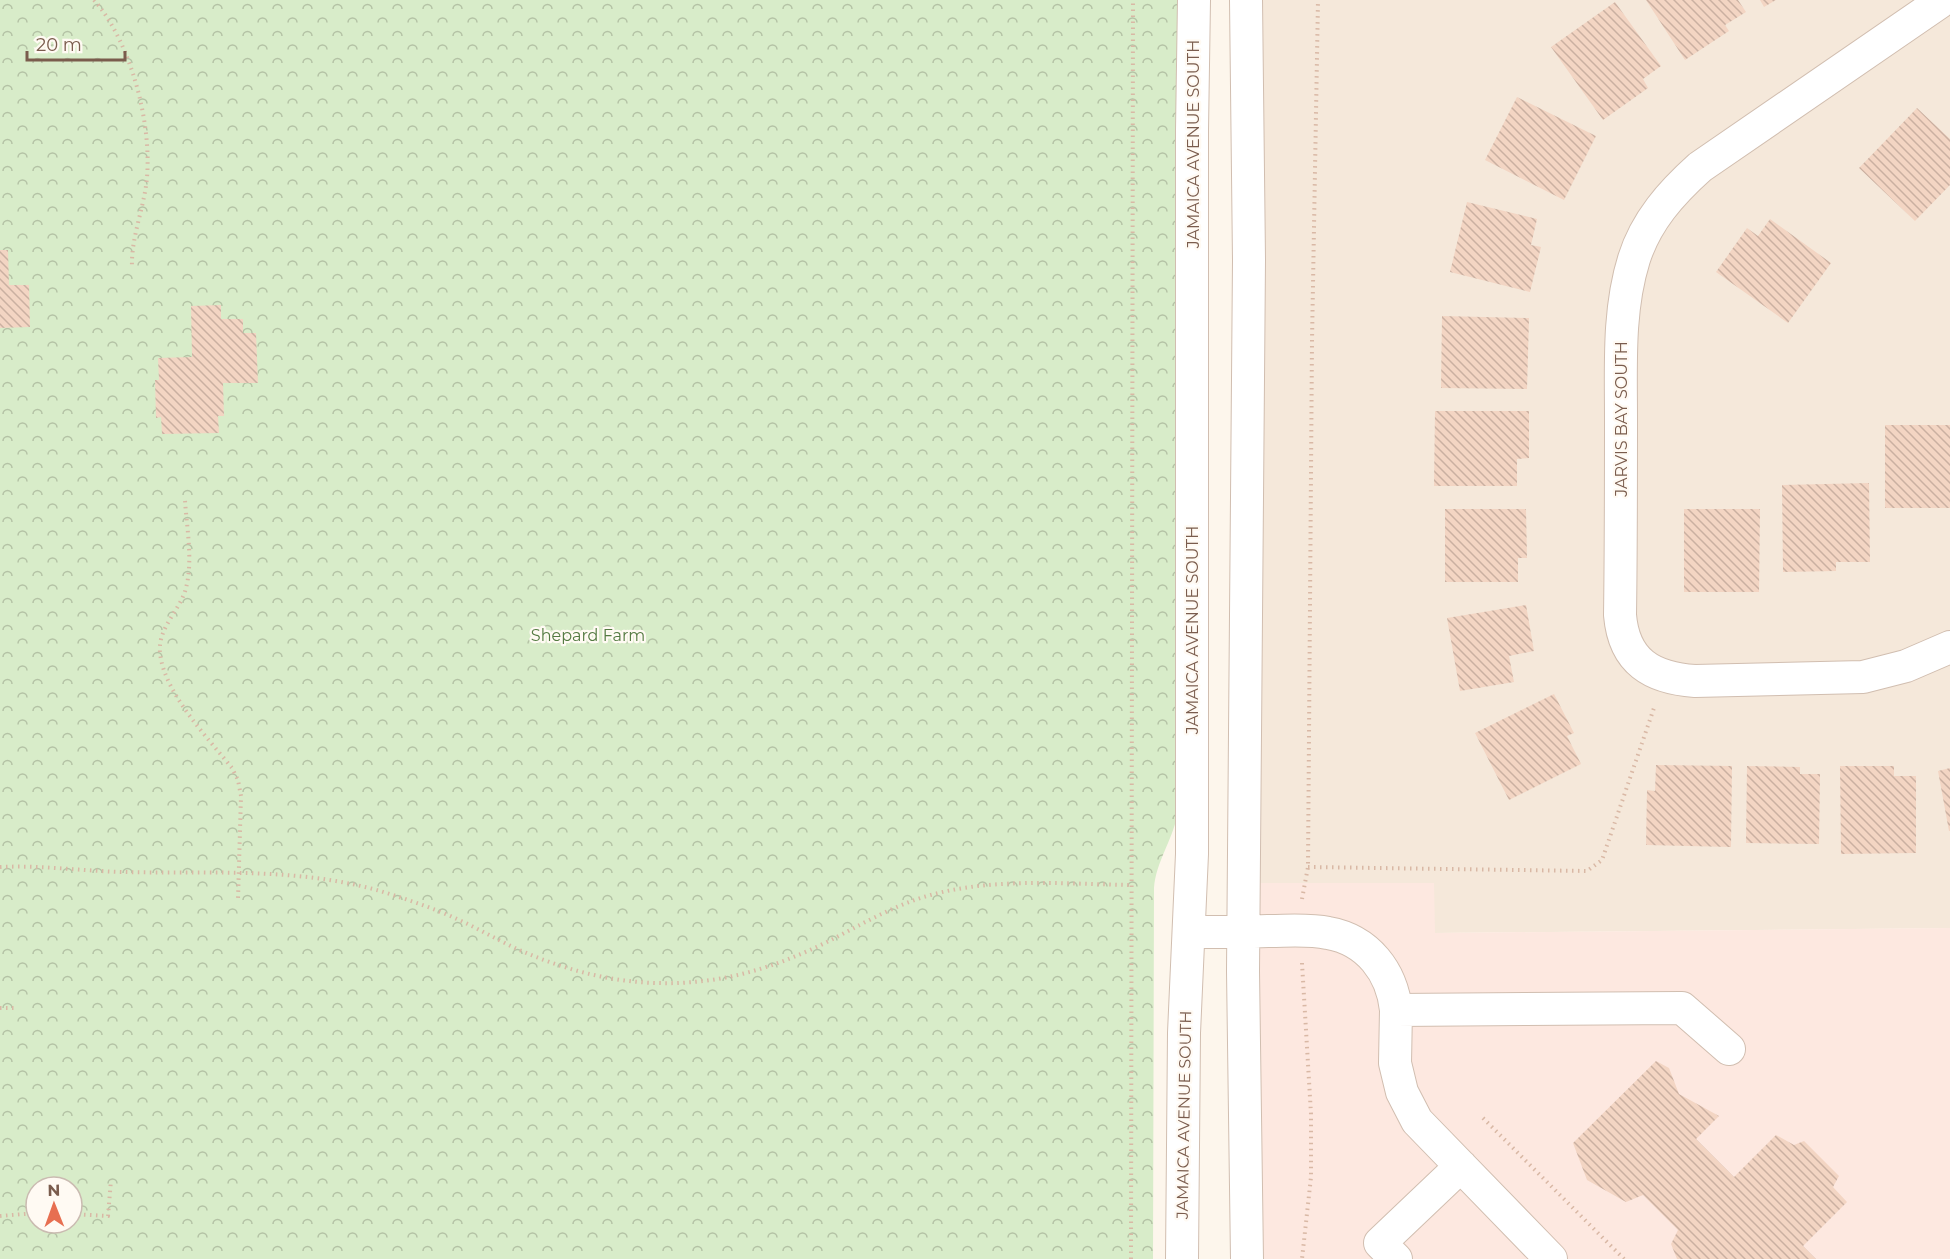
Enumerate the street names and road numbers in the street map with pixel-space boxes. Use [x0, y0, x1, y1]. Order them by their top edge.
street label: JAMAICA AVENUE SOUTH [1184, 40, 1203, 249]
street label: JARVIS BAY SOUTH [1612, 341, 1631, 498]
street label: JAMAICA AVENUE SOUTH [1183, 526, 1202, 735]
street label: JAMAICA AVENUE SOUTH [1173, 1011, 1195, 1220]

